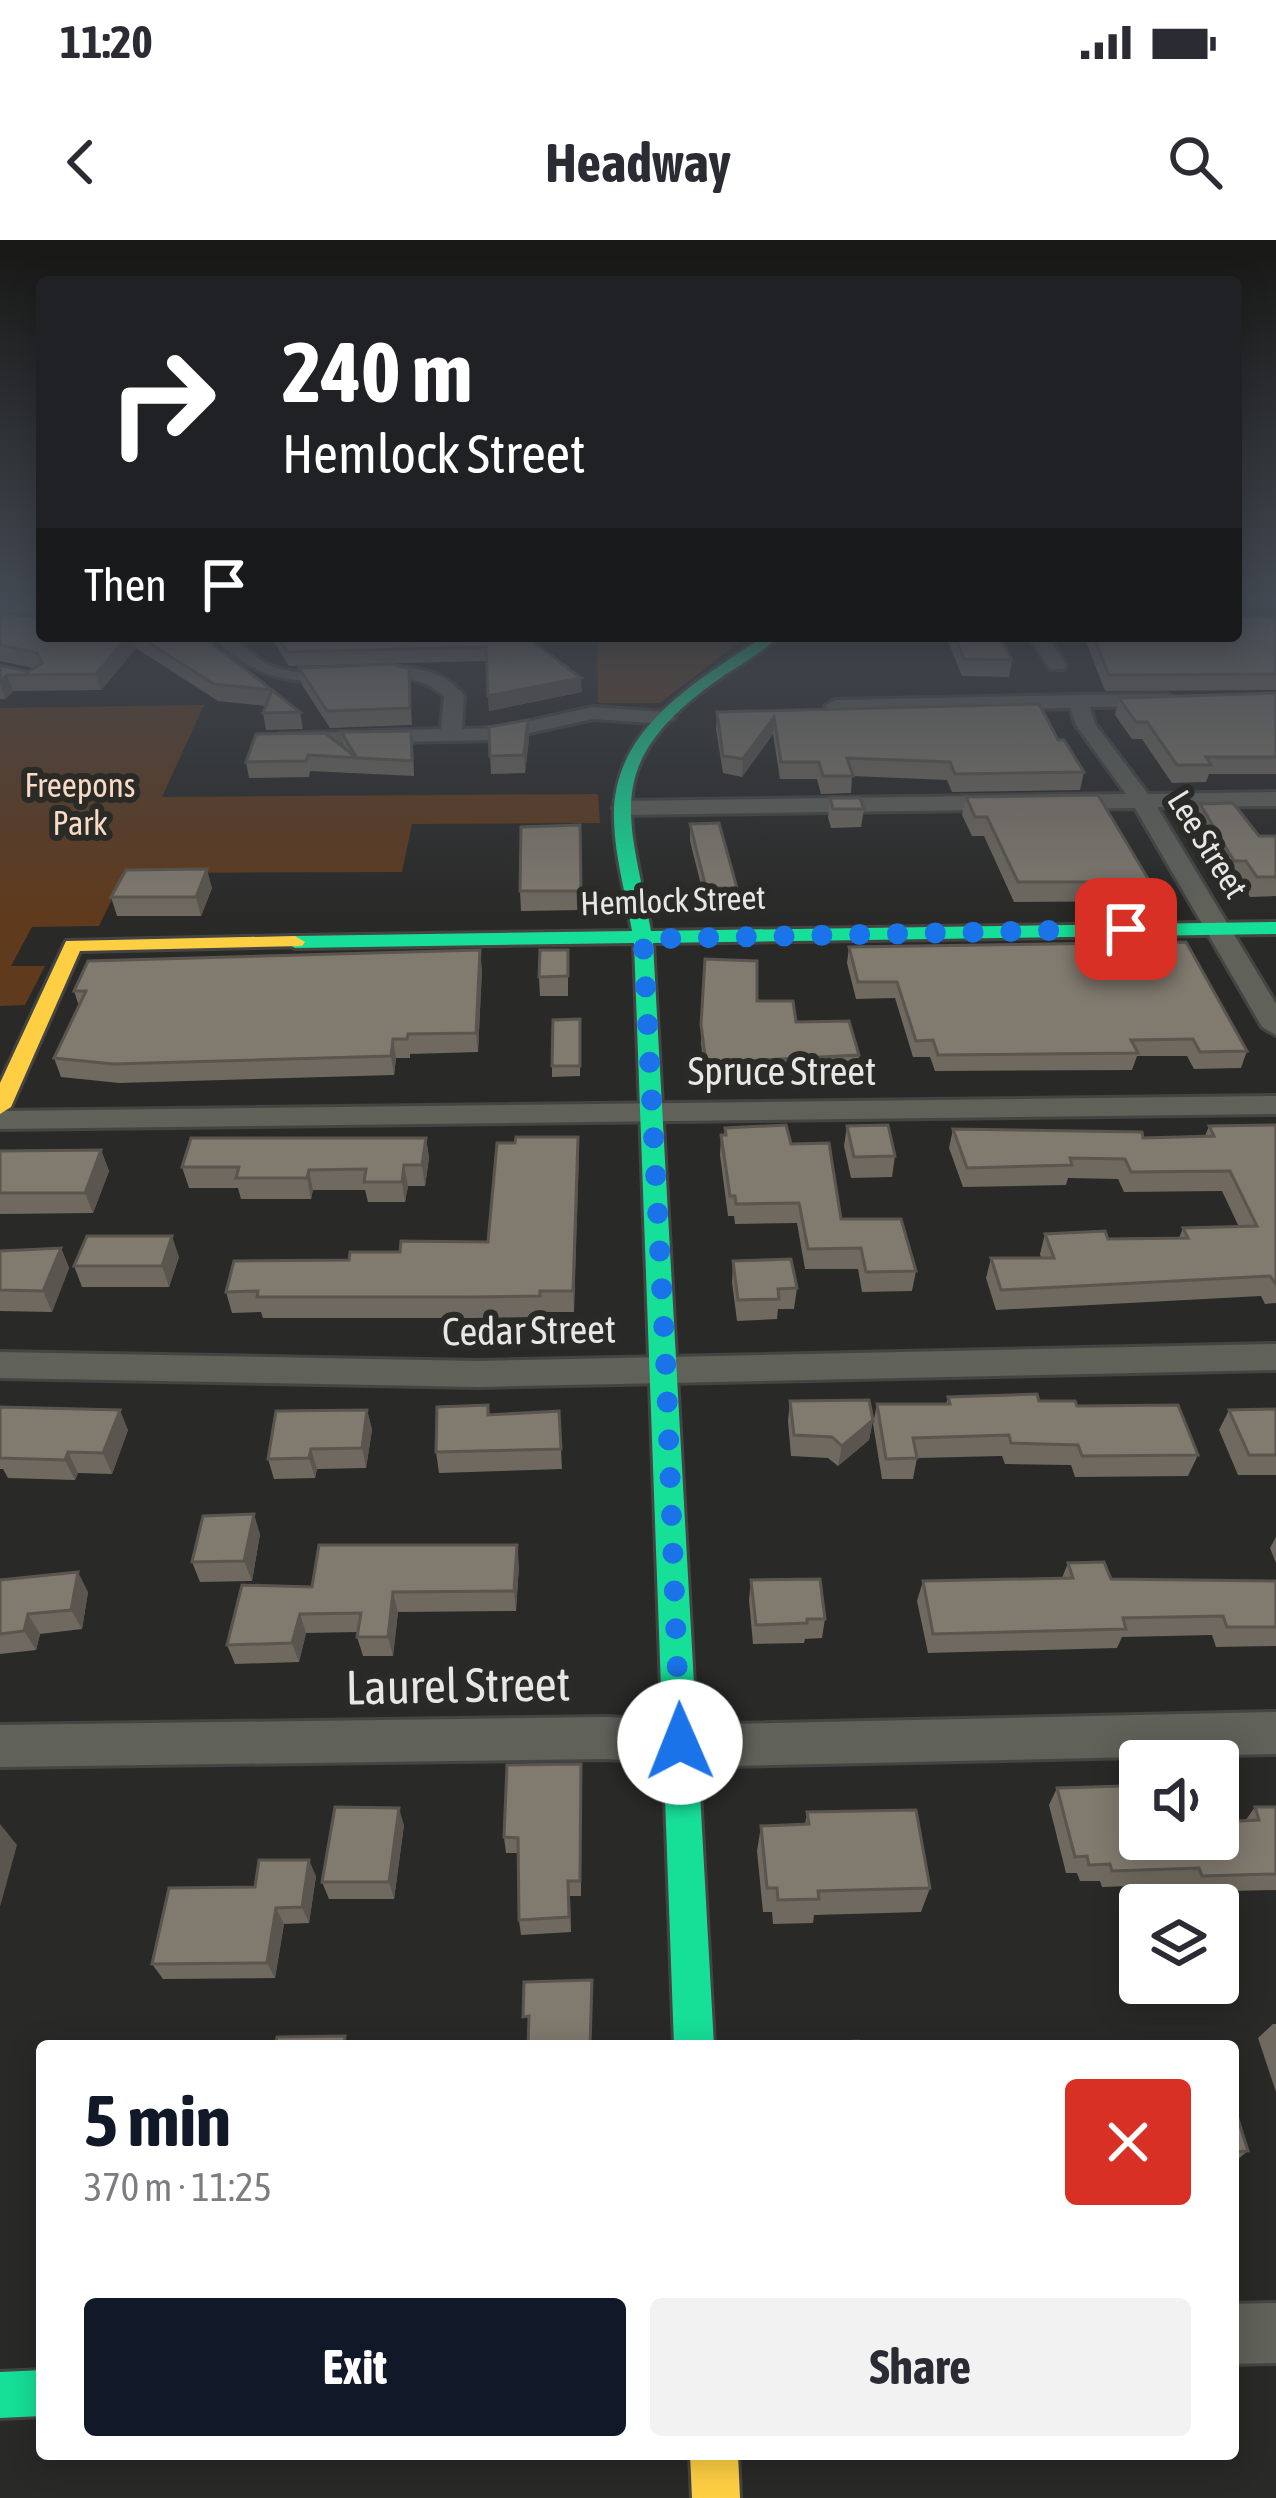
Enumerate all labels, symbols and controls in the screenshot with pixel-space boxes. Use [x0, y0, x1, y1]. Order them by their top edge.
text: 11:20 [60, 16, 153, 68]
icon: back [48, 129, 114, 195]
icon: search [1162, 129, 1228, 195]
text: Headway [545, 132, 731, 193]
icon: right [84, 324, 240, 480]
text: 240 m [282, 324, 472, 420]
text: Hemlock Street [282, 423, 586, 484]
icon: arrive [191, 552, 257, 618]
text: Then [84, 559, 167, 611]
park label: Freepons Park [25, 766, 135, 842]
street label: Lee Street [1160, 783, 1256, 905]
street label: Hemlock Street [580, 878, 766, 922]
pin [1075, 878, 1177, 980]
icon: arrive [1093, 896, 1159, 962]
street label: Spruce Street [688, 1049, 876, 1093]
street label: Cedar Street [442, 1306, 616, 1354]
street label: Laurel Street [345, 1656, 571, 1714]
position arrow [617, 1679, 743, 1805]
map controls [1119, 1740, 1239, 2004]
button: sound [1119, 1740, 1239, 1860]
button: layers [1119, 1884, 1239, 2004]
text: 5 min [84, 2079, 231, 2161]
button: close [1065, 2079, 1191, 2205]
text: 370 m · 11:25 [84, 2165, 272, 2209]
button: Exit [84, 2298, 626, 2436]
button: Share [650, 2298, 1191, 2436]

